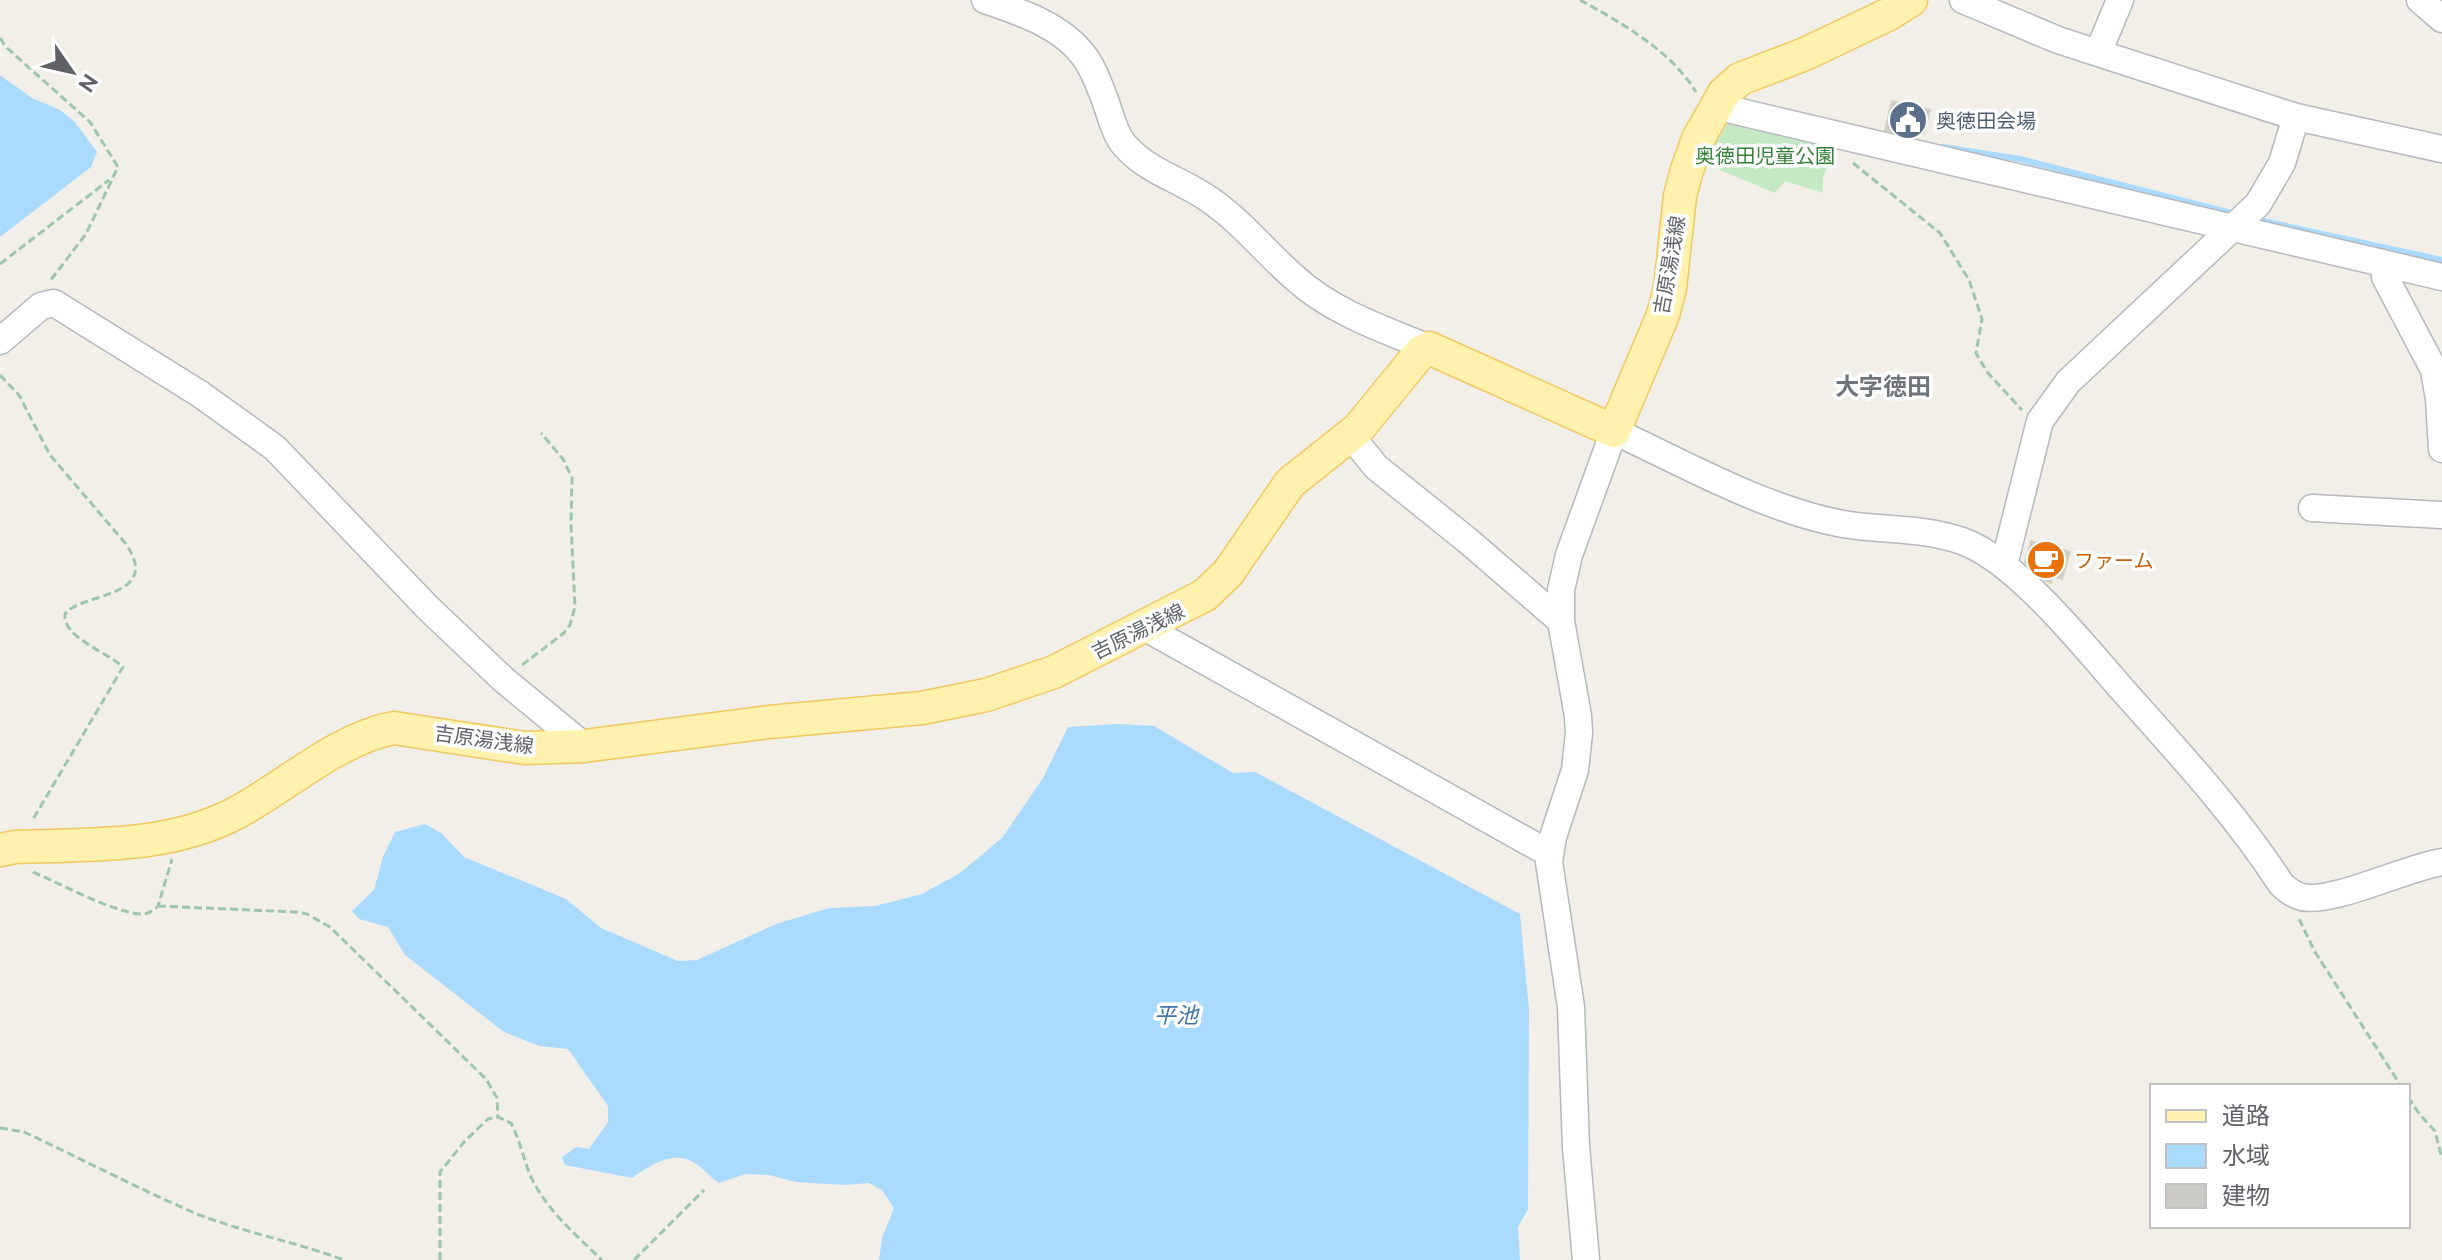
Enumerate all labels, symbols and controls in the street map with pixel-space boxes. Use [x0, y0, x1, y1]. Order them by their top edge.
north arrow [32, 32, 112, 112]
text: N [74, 70, 104, 97]
public building icon: 奥徳田会場 [1887, 99, 1929, 141]
place label: 奥徳田会場 [1936, 109, 2036, 132]
park label: 奥徳田児童公園 [1695, 144, 1835, 167]
street label: 吉原湯浅線 [1649, 214, 1689, 316]
district label: 大字徳田 [1835, 373, 1931, 400]
cafe icon: ファーム [2025, 539, 2067, 581]
place label: ファーム [2074, 549, 2153, 572]
street label: 吉原湯浅線 [1088, 599, 1188, 663]
street label: 吉原湯浅線 [433, 721, 535, 757]
water label: 平池 [1154, 1002, 1200, 1027]
legend [2150, 1084, 2410, 1228]
text: 道路 [2222, 1102, 2270, 1129]
text: 水域 [2222, 1142, 2270, 1169]
text: 建物 [2222, 1182, 2270, 1209]

